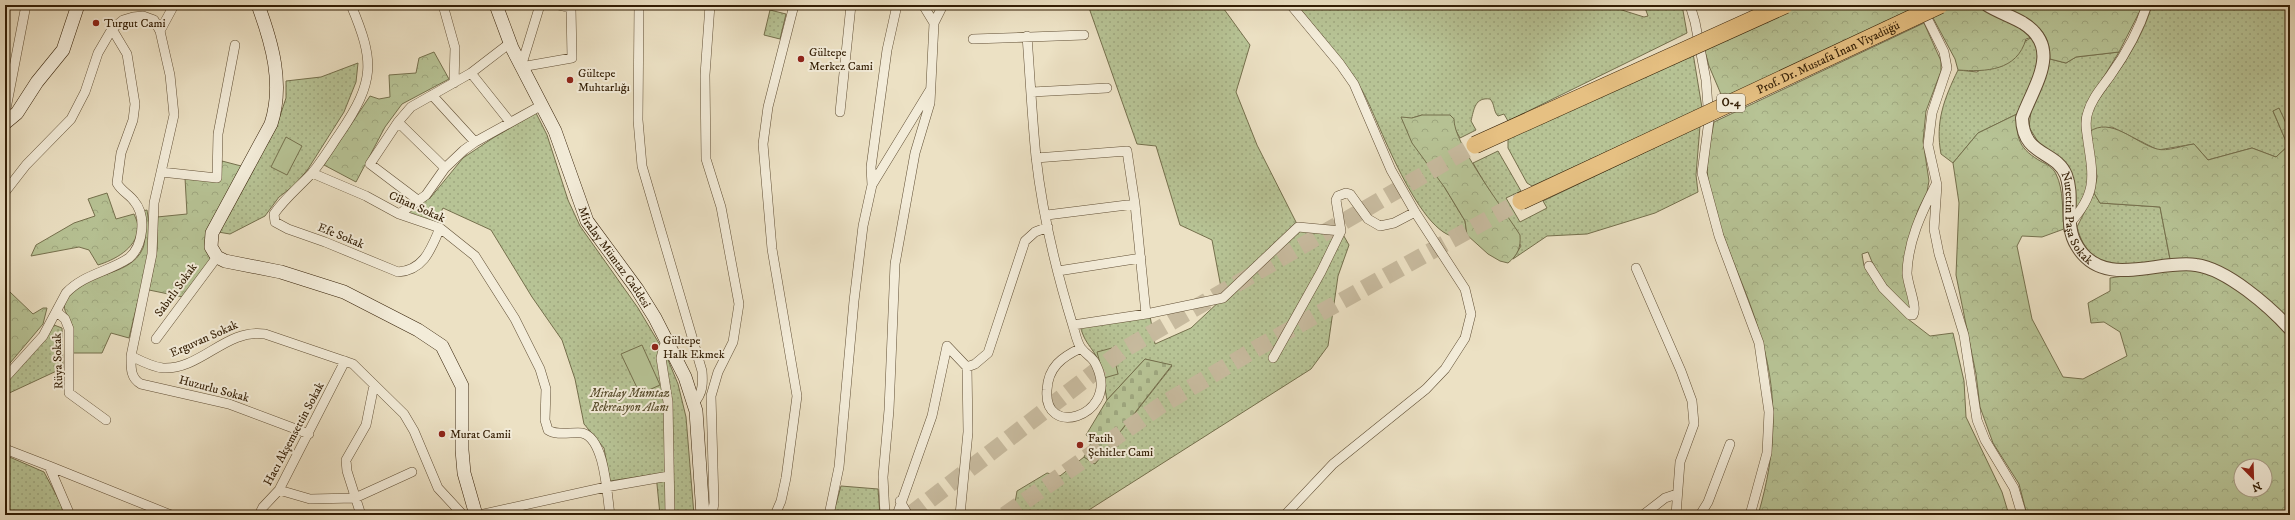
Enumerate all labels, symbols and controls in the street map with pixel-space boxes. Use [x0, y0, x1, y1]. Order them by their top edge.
place label: Turgut Cami [104, 16, 166, 31]
street label: Prof. Dr. Mustafa İnan Viyadüğü [1754, 17, 1902, 97]
marker: Turgut Cami [91, 18, 101, 28]
place label: Gültepe Merkez Cami [809, 45, 873, 74]
marker: Gültepe Merkez Cami [796, 54, 806, 64]
place label: Gültepe Muhtarlığı [578, 66, 630, 95]
marker: Gültepe Muhtarlığı [565, 75, 575, 85]
road number: O-4 [1717, 94, 1745, 112]
street label: Nurettin Paşa Sokak [2058, 170, 2096, 268]
street label: Cihan Sokak [386, 188, 448, 226]
street label: Miralay Mümtaz Caddesi [575, 204, 654, 311]
street label: Efe Sokak [316, 220, 367, 252]
street label: Sabırlı Sokak [151, 260, 201, 320]
street label: Erguvan Sokak [168, 317, 240, 361]
street label: Rüya Sokak [50, 333, 66, 389]
place label: Gültepe Halk Ekmek [663, 333, 725, 362]
marker: Gültepe Halk Ekmek [650, 342, 660, 352]
street label: Huzurlu Sokak [177, 372, 251, 406]
street label: Hacı Akşemsettin Sokak [260, 380, 328, 488]
park label: Miralay Mümtaz Rekreasyon Alanı [589, 386, 670, 415]
place label: Murat Camii [450, 427, 511, 442]
marker: Murat Camii [437, 429, 447, 439]
place label: Fatih Şehitler Cami [1088, 431, 1153, 460]
marker: Fatih Şehitler Cami [1075, 440, 1085, 450]
north arrow [2233, 458, 2273, 498]
text: N [2250, 478, 2263, 494]

